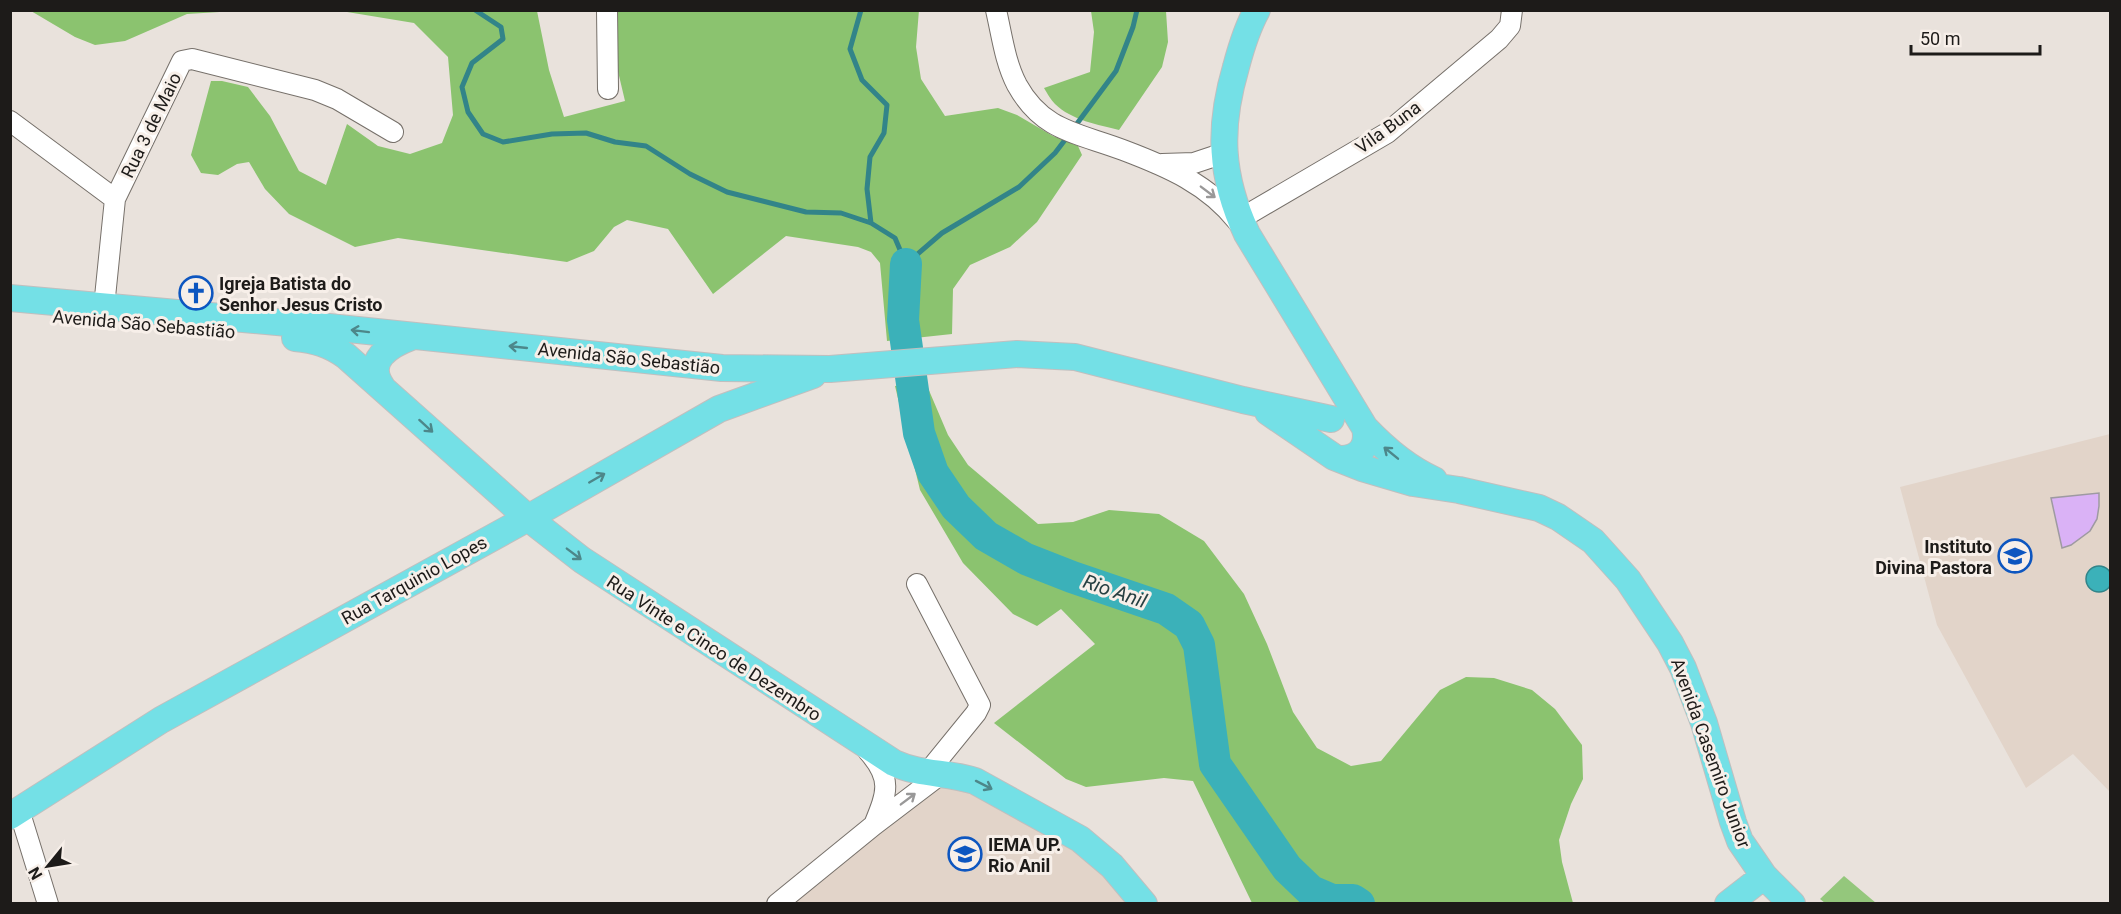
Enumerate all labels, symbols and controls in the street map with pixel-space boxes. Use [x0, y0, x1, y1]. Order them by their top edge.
scale bar [1911, 18, 2040, 56]
text: 50 m [1920, 28, 1960, 49]
street label: Rua 3 de Maio [117, 69, 185, 181]
street label: Vila Buna [1351, 96, 1425, 158]
one-way arrow [1200, 185, 1216, 198]
place label: Igreja Batista do Senhor Jesus Cristo [219, 273, 382, 315]
church icon: Igreja Batista do Senhor Jesus Cristo [178, 275, 214, 311]
street label: Avenida São Sebastião [52, 306, 236, 342]
one-way arrow [351, 325, 371, 336]
street label: Avenida São Sebastião [537, 338, 721, 378]
one-way arrow [508, 341, 528, 352]
one-way arrow [418, 419, 433, 433]
one-way arrow [1384, 446, 1400, 459]
one-way arrow [588, 472, 605, 484]
street label: Rua Tarquinio Lopes [338, 531, 490, 629]
place label: Instituto Divina Pastora [1875, 536, 1992, 578]
school or university icon: Instituto Divina Pastora [1997, 538, 2033, 574]
one-way arrow [565, 548, 581, 561]
water label: Rio Anil [1080, 569, 1150, 613]
street label: Rua Vinte e Cinco de Dezembro [603, 571, 825, 725]
street label: Avenida Casemiro Junior [1667, 655, 1755, 851]
one-way arrow [975, 780, 993, 792]
one-way arrow [899, 793, 915, 805]
place label: IEMA UP. Rio Anil [988, 834, 1061, 876]
north arrow [18, 836, 78, 896]
school or university icon: IEMA UP. Rio Anil [947, 836, 983, 872]
text: N [24, 864, 46, 883]

